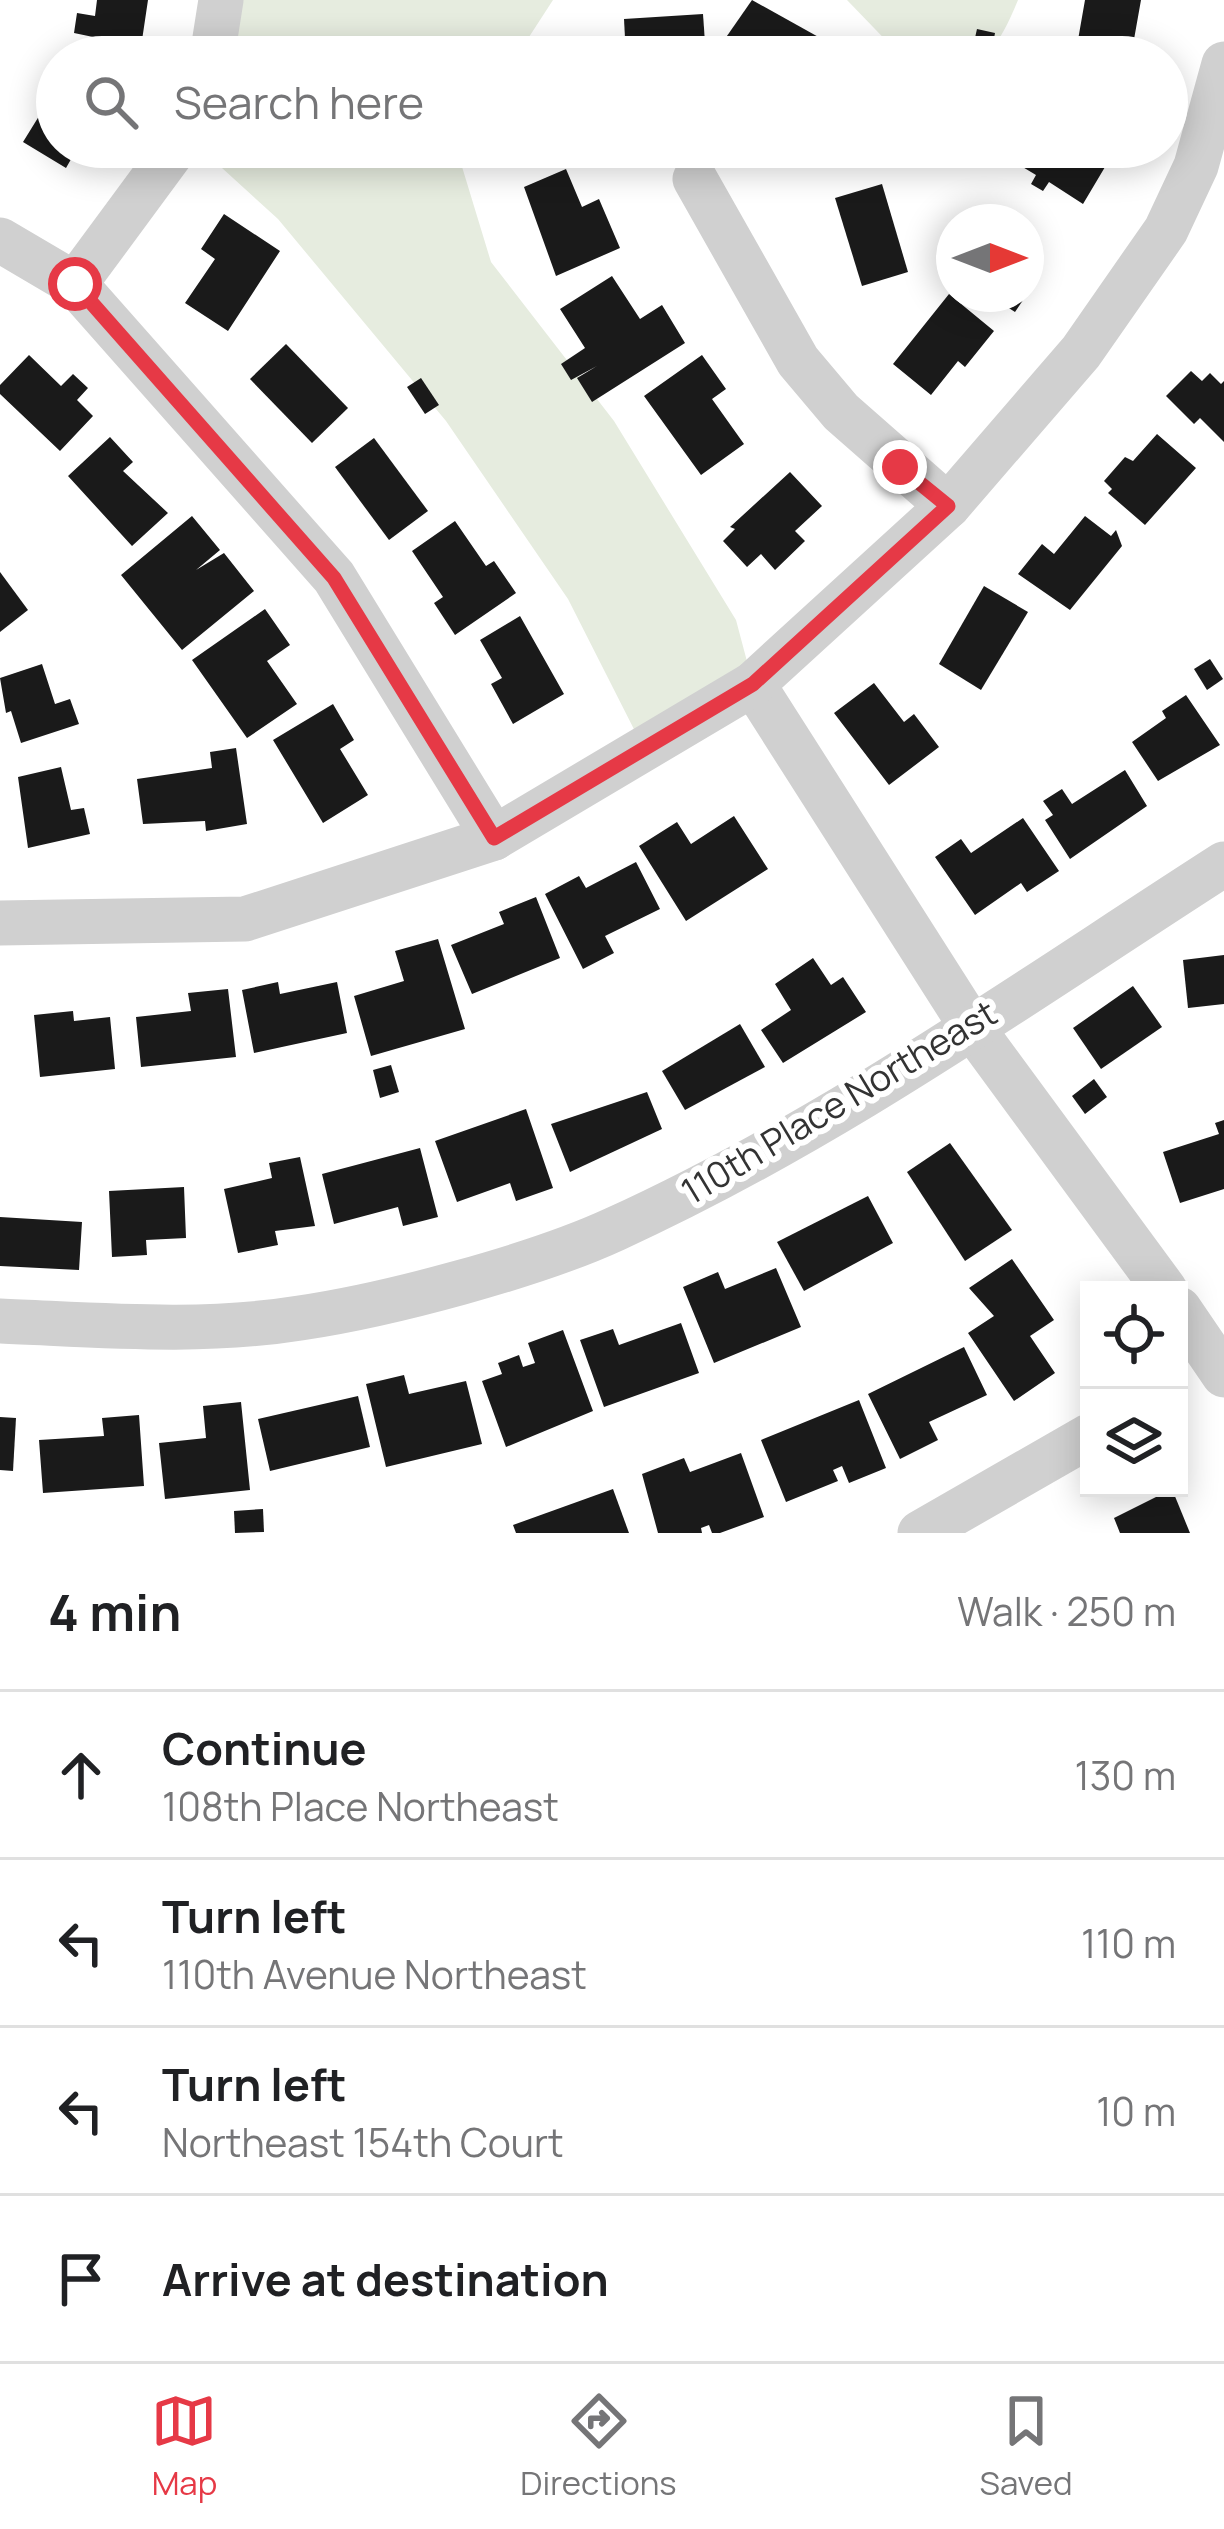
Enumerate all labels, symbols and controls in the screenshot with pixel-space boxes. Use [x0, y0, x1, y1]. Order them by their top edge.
search box [36, 36, 1188, 168]
icon: search [78, 69, 144, 135]
text: Search here [174, 71, 424, 133]
north arrow [936, 204, 1044, 312]
route start [48, 257, 102, 311]
route end [873, 440, 927, 494]
street label: 110th Place Northeast [672, 988, 1005, 1215]
map controls [1080, 1281, 1188, 1497]
button: locate [1080, 1281, 1188, 1389]
button: layers [1080, 1389, 1188, 1497]
text: 4 min [48, 1577, 181, 1646]
text: Walk · 250 m [957, 1584, 1176, 1638]
text: Continue [162, 1717, 367, 1779]
icon: ahead [48, 1742, 114, 1808]
text: 130 m [1075, 1748, 1176, 1802]
text: 108th Place Northeast [162, 1779, 559, 1833]
text: Turn left [162, 1885, 347, 1947]
icon: left [48, 1910, 114, 1976]
text: 110 m [1081, 1916, 1176, 1970]
text: 110th Avenue Northeast [162, 1947, 587, 2001]
text: Turn left [162, 2053, 347, 2115]
icon: left [48, 2078, 114, 2144]
text: 10 m [1096, 2084, 1176, 2138]
text: Northeast 154th Court [162, 2115, 564, 2169]
icon: arrive [48, 2246, 114, 2312]
text: Arrive at destination [162, 2248, 609, 2310]
tab: Map [151, 2388, 217, 2505]
tab: Directions [520, 2388, 677, 2505]
tab: Saved [980, 2388, 1073, 2505]

